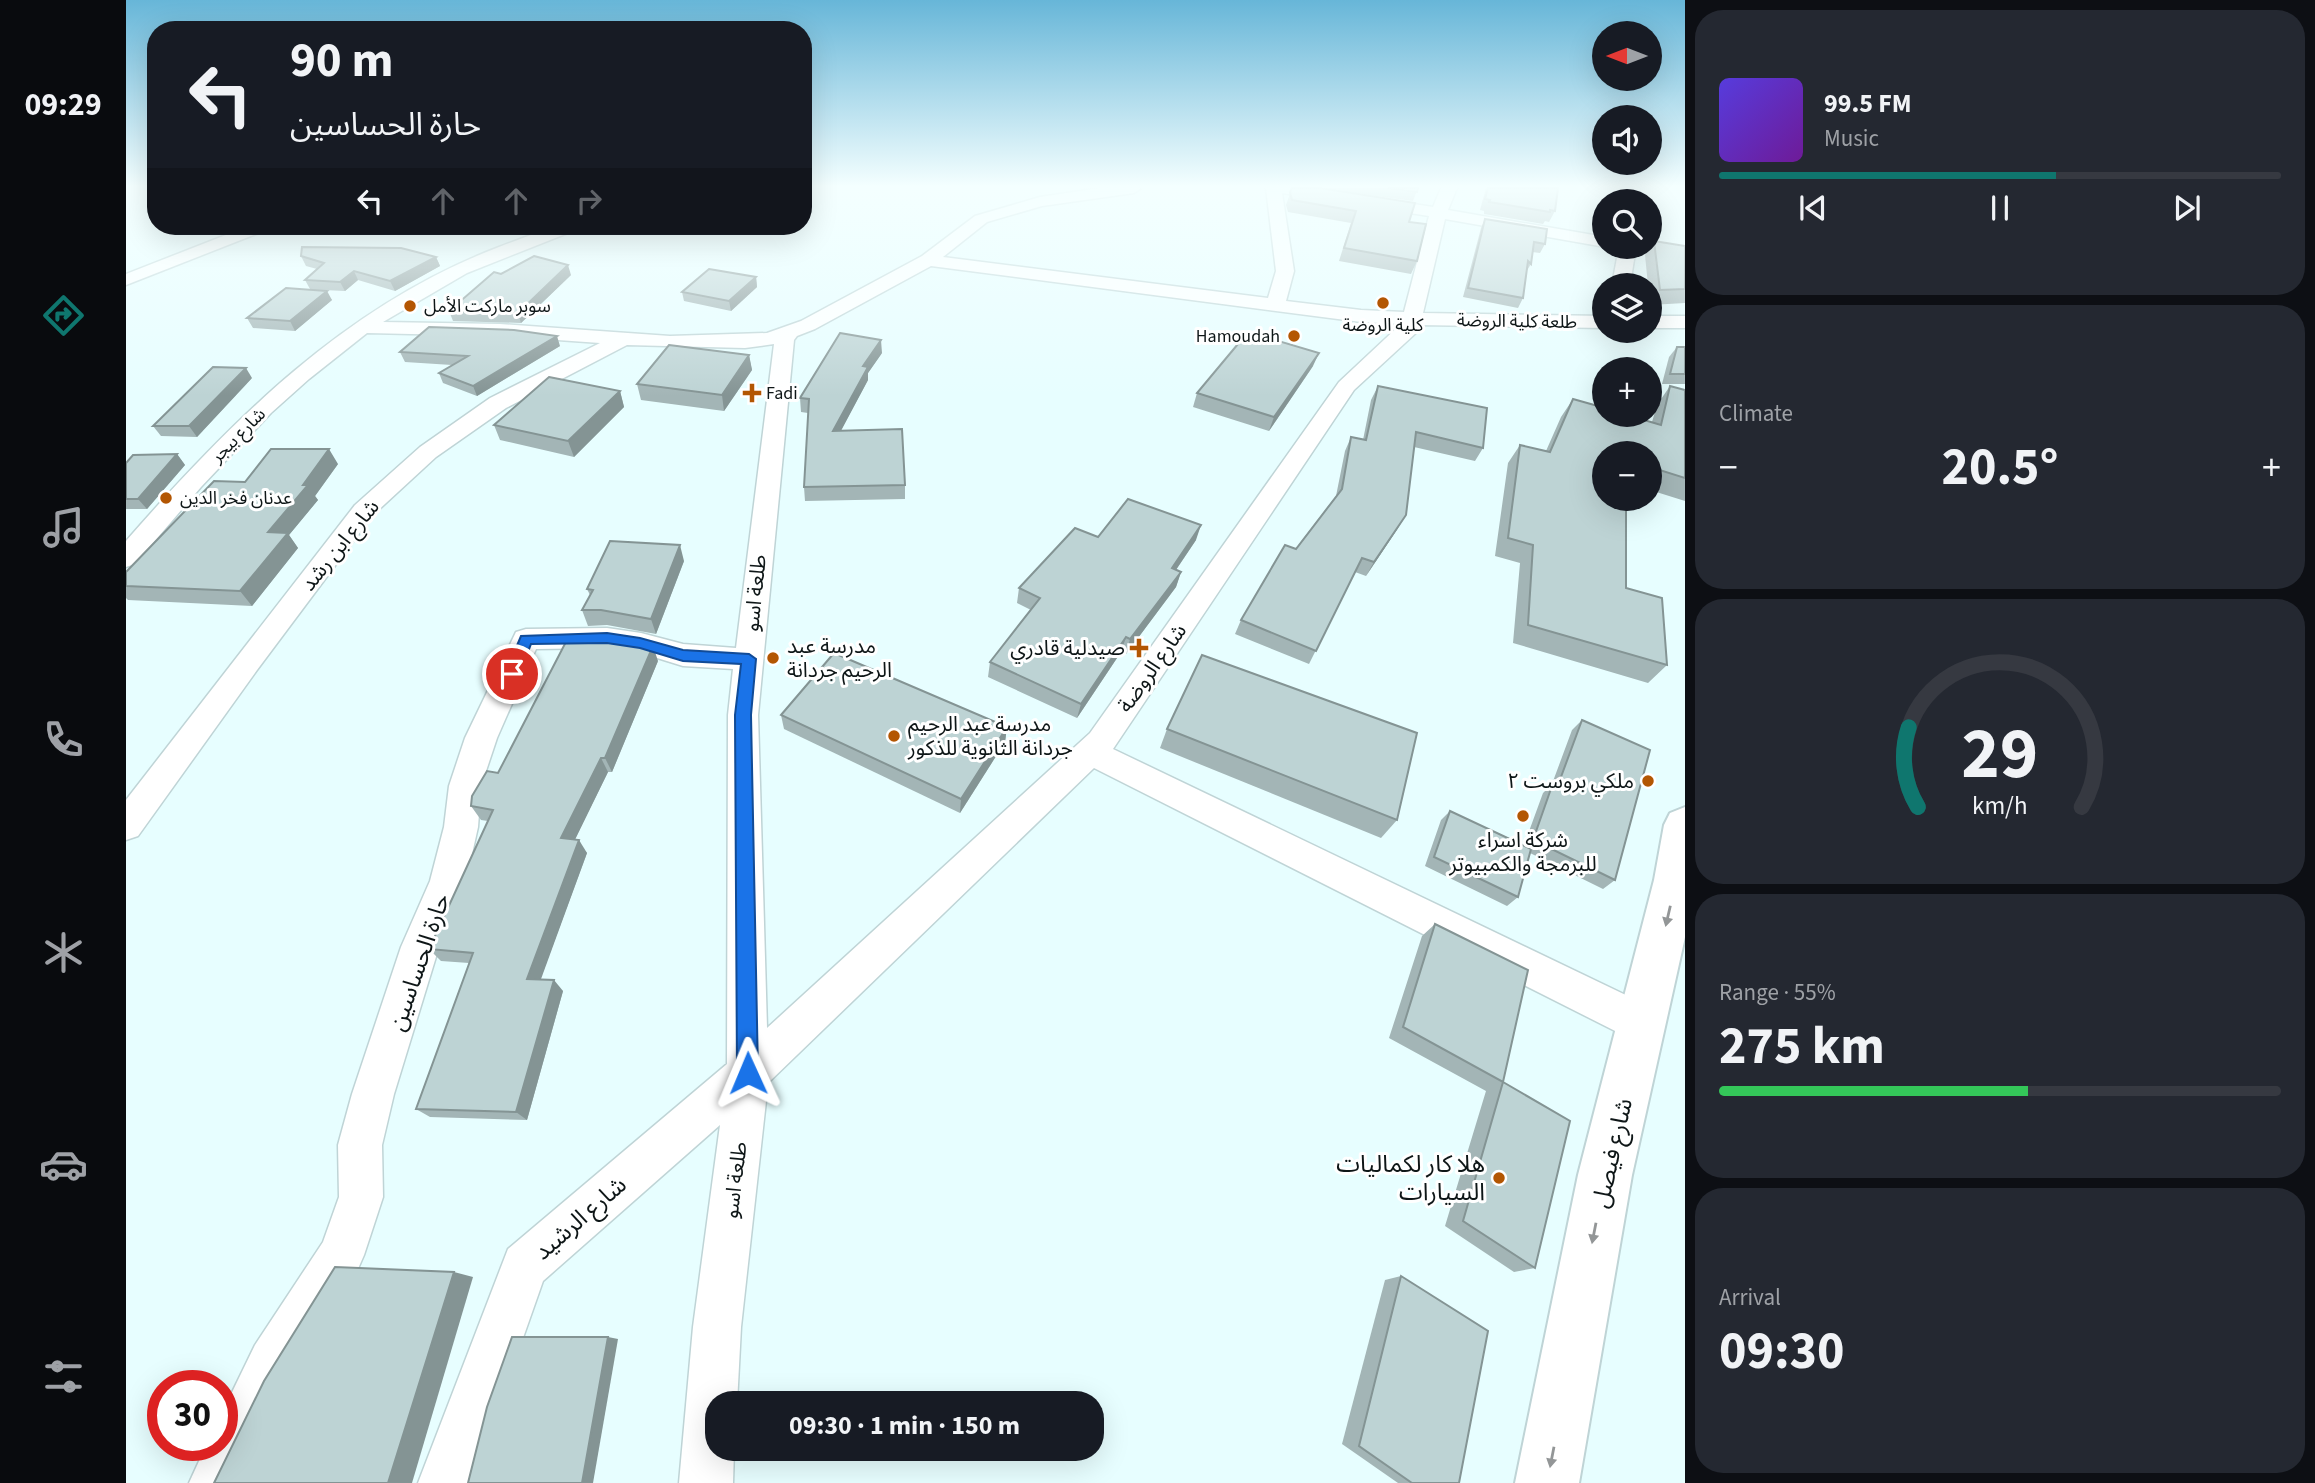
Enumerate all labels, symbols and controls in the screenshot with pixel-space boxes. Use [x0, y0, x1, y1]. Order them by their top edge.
north arrow [1592, 21, 1662, 91]
map controls [1592, 21, 1662, 511]
text: 90 m [290, 26, 394, 96]
icon: left [175, 49, 266, 140]
text: 09:29 [24, 82, 102, 128]
text: 99.5 FM [1824, 85, 1912, 122]
text: حارة الحساسين [290, 102, 481, 148]
button: sound [1592, 105, 1662, 175]
text: Music [1824, 122, 1879, 155]
icon: left [351, 182, 389, 220]
icon: ahead [424, 182, 462, 220]
icon: ahead [497, 182, 535, 220]
icon: right [570, 182, 608, 220]
button: search [1592, 189, 1662, 259]
icon: previous [1794, 189, 1832, 227]
icon: pause [1981, 189, 2019, 227]
icon: next [2168, 189, 2206, 227]
button: layers [1592, 273, 1662, 343]
icon: directions [39, 291, 88, 340]
place label: سوبر ماركت الأمل [424, 294, 551, 319]
marker: كلية الروضة [1375, 295, 1391, 311]
marker: سوبر ماركت الأمل [402, 298, 418, 314]
street label: طلعة كلية الروضة [1457, 308, 1577, 335]
place label: كلية الروضة [1342, 313, 1424, 338]
place label: Hamoudah [1196, 324, 1280, 349]
marker: Hamoudah [1286, 328, 1302, 344]
button: + [1592, 357, 1662, 427]
place label: Fadi [766, 381, 798, 406]
marker: Fadi [744, 385, 760, 401]
text: Climate [1719, 397, 1793, 430]
street label: شارع بيجر [204, 402, 272, 470]
text: 20.5° [1942, 431, 2058, 505]
button: − [1592, 441, 1662, 511]
text: − [1719, 441, 1738, 495]
text: + [2262, 441, 2281, 495]
place label: عدنان فخر الدين [180, 486, 292, 511]
marker: عدنان فخر الدين [158, 490, 174, 506]
street label: شارع ابن رشد [294, 493, 386, 597]
icon: music [39, 503, 88, 552]
street label: طلعة اسو [736, 553, 774, 633]
street label: شارع الروضة [1110, 617, 1194, 719]
place label: مدرسة عبد الرحيم جردانة [787, 631, 892, 685]
place label: صيدلية قادري [1010, 633, 1125, 664]
marker: صيدلية قادري [1131, 640, 1147, 656]
pin [482, 644, 542, 704]
marker: مدرسة عبد الرحيم جردانة [765, 650, 781, 666]
icon: arrive [493, 655, 531, 693]
text: 29 [1962, 703, 2038, 807]
place label: مدرسة عبد الرحيم جردانة الثانوية للذكور [907, 709, 1073, 763]
icon: phone [39, 715, 88, 764]
marker: مدرسة عبد الرحيم جردانة الثانوية للذكور [886, 728, 902, 744]
place label: ملكي بروست ٢ [1507, 766, 1634, 797]
marker: ملكي بروست ٢ [1640, 773, 1656, 789]
text: km/h [1972, 788, 2028, 824]
marker: شركة اسراء للبرمجة والكمبيوتر [1515, 808, 1531, 824]
place label: شركة اسراء للبرمجة والكمبيوتر [1448, 825, 1597, 879]
street label: حارة الحساسين [380, 889, 459, 1036]
one-way arrow [1662, 905, 1673, 927]
icon: climate [39, 928, 88, 977]
text: Range · 55% [1719, 976, 1836, 1009]
text: 275 km [1719, 1010, 1885, 1084]
position arrow [711, 1036, 785, 1110]
street label: شارع فيصل [1583, 1095, 1642, 1211]
icon: car [39, 1140, 88, 1189]
street label: طلعة اسو [715, 1140, 755, 1220]
place label: هلا كار لكماليات السيارات [1336, 1147, 1485, 1210]
street label: شارع الرشيد [526, 1168, 634, 1269]
marker: هلا كار لكماليات السيارات [1491, 1170, 1507, 1186]
one-way arrow [1589, 1222, 1600, 1244]
text: Arrival [1719, 1281, 1781, 1314]
text: 09:30 [1719, 1315, 1844, 1389]
icon: filters [39, 1352, 88, 1401]
speed limit sign: 30 [147, 1370, 238, 1461]
text: 09:30 · 1 min · 150 m [789, 1407, 1020, 1444]
one-way arrow [1546, 1446, 1557, 1468]

